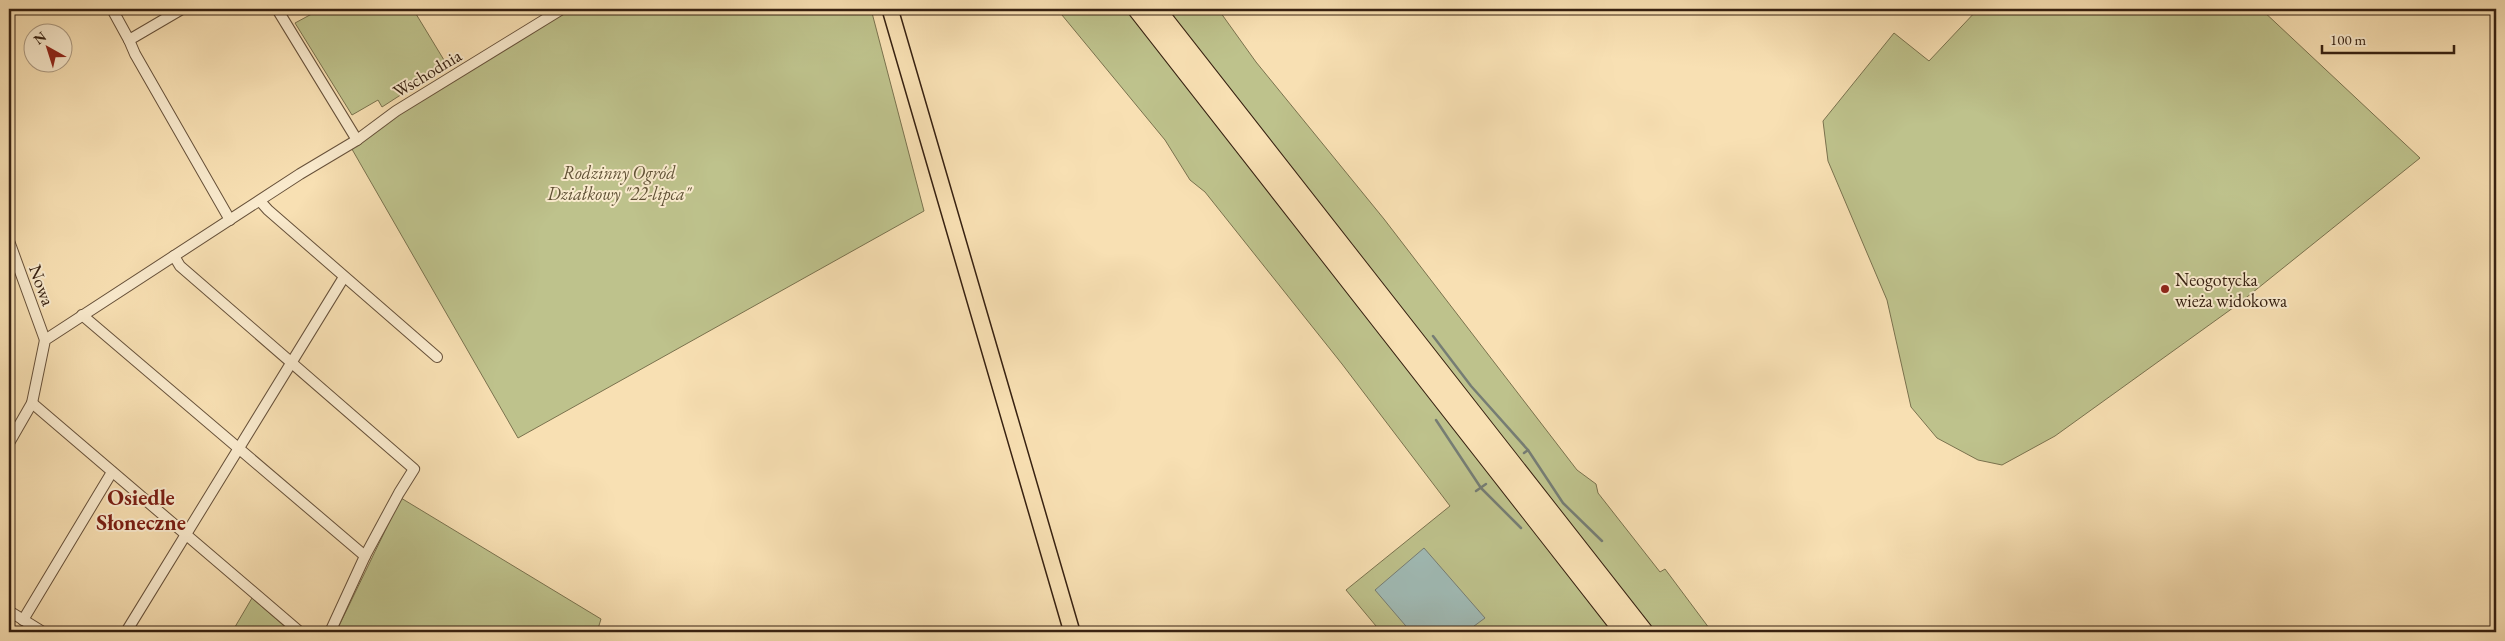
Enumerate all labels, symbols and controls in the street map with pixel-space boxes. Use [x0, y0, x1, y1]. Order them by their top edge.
north arrow [22, 22, 72, 72]
scale bar [2322, 22, 2455, 54]
text: N [30, 27, 50, 48]
text: 100 m [2330, 30, 2367, 49]
street label: Wschodnia [388, 43, 466, 102]
park label: Rodzinny Ogród Działkowy "22-lipca" [546, 161, 693, 206]
street label: Nowa [24, 261, 60, 309]
place label: Neogotycka wieża widokowa [2175, 268, 2288, 312]
marker: Neogotycka wieża widokowa [2159, 283, 2171, 295]
district label: Osiedle Słoneczne [96, 483, 186, 537]

